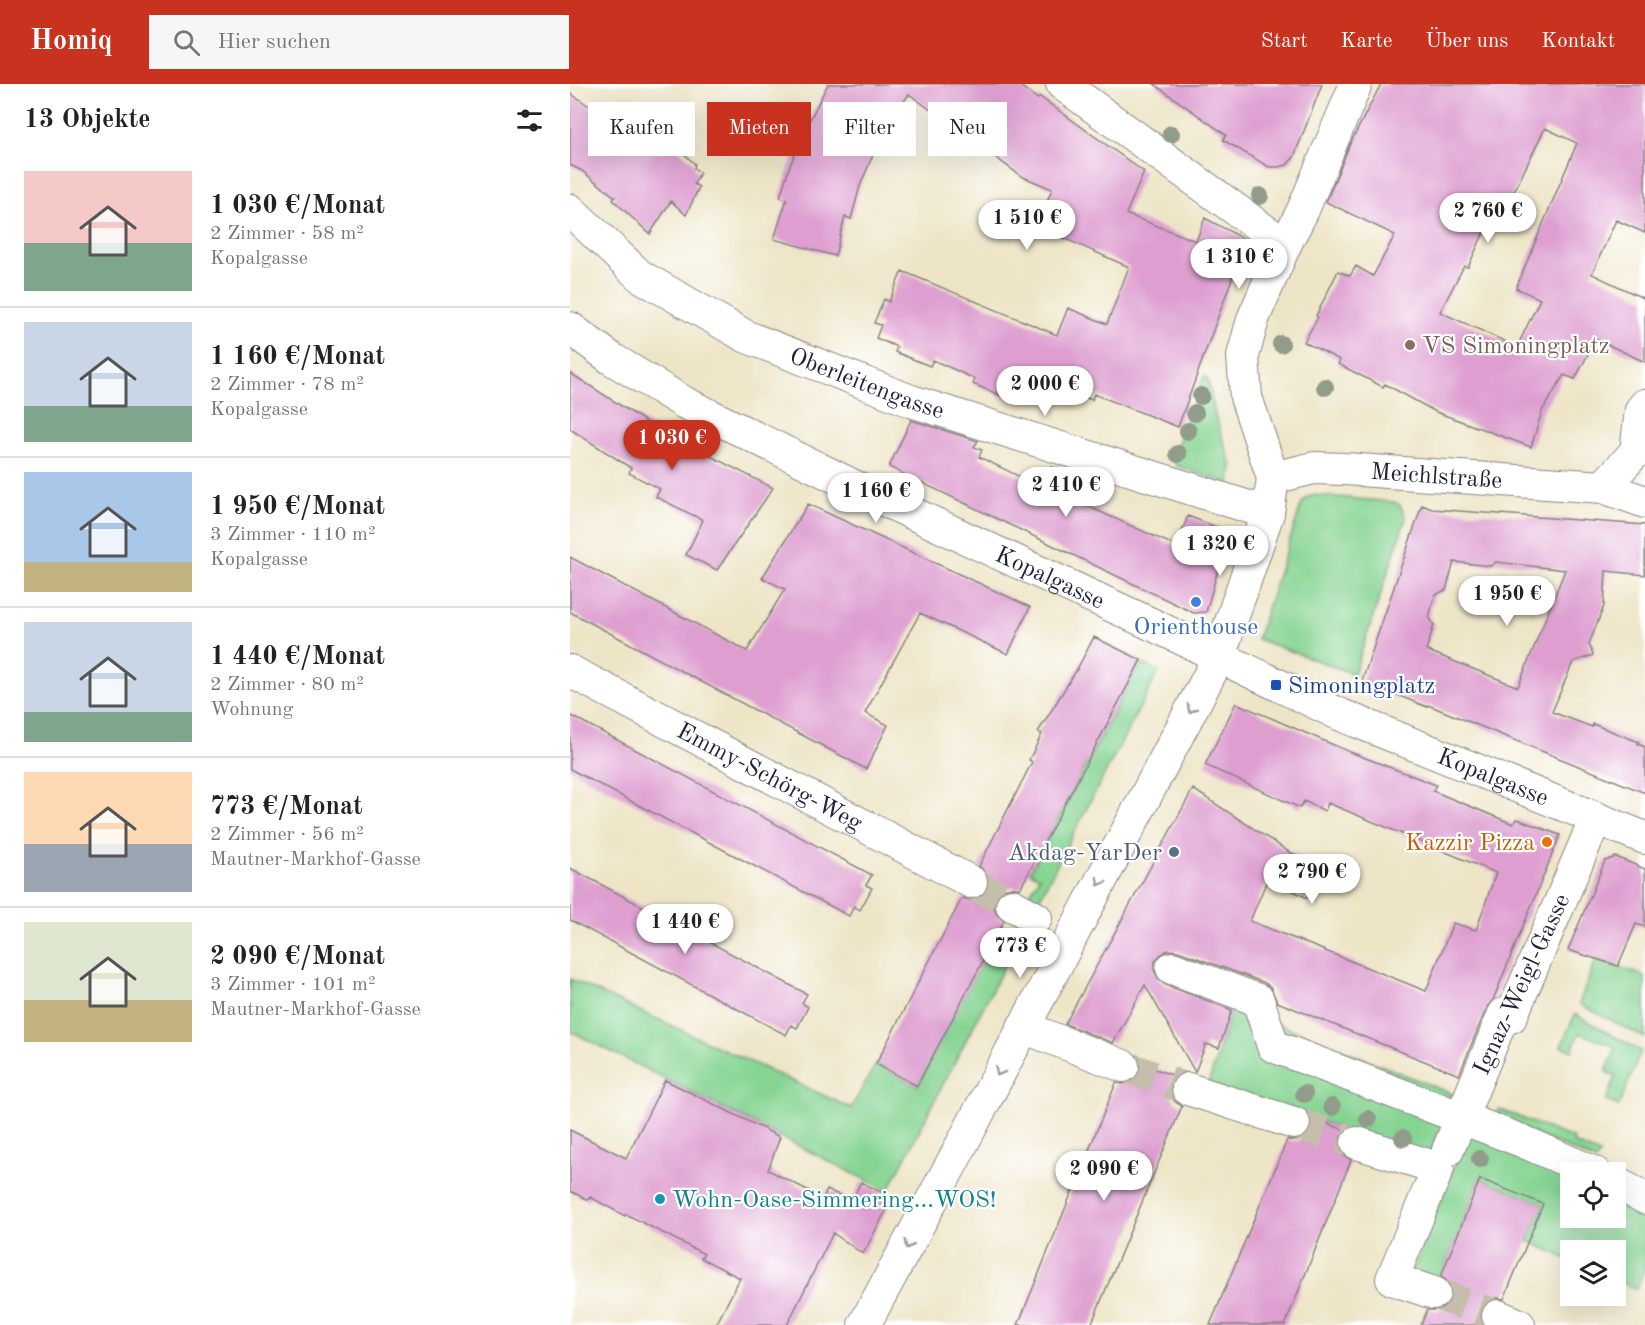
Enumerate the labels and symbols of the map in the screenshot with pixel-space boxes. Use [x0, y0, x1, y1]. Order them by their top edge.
pin: 2 760 € [1433, 193, 1543, 244]
pin: 1 510 € [972, 200, 1082, 251]
pin: 1 310 € [1184, 239, 1294, 290]
place label: VS Simoningplatz [1422, 335, 1610, 359]
marker: VS Simoningplatz [1403, 338, 1417, 352]
street label: Oberleitengasse [786, 345, 947, 425]
pin: 2 000 € [990, 366, 1100, 417]
pin: 1 030 € [617, 420, 727, 471]
street label: Meichlstraße [1370, 461, 1503, 494]
pin: 2 410 € [1011, 467, 1121, 518]
pin: 1 160 € [821, 473, 931, 524]
pin: 1 320 € [1165, 526, 1275, 577]
street label: Kopalgasse [991, 543, 1108, 615]
pin: 1 950 € [1452, 576, 1562, 627]
marker: Orienthouse [1189, 595, 1203, 609]
place label: Orienthouse [1134, 616, 1258, 640]
place label: Simoningplatz [1288, 675, 1435, 699]
marker: Simoningplatz [1269, 678, 1283, 692]
one-way arrow [1187, 703, 1198, 713]
street label: Emmy-Schörg-Weg [672, 719, 866, 837]
street label: Kopalgasse [1433, 745, 1551, 812]
place label: Kazzir Pizza [1405, 832, 1535, 856]
marker: Kazzir Pizza [1540, 835, 1554, 849]
place label: Akdag-YarDer [1008, 842, 1162, 866]
marker: Akdag-YarDer [1167, 845, 1181, 859]
pin: 2 790 € [1257, 854, 1367, 905]
one-way arrow [1096, 875, 1107, 886]
street label: Ignaz-Weigl-Gasse [1470, 891, 1575, 1079]
pin: 1 440 € [630, 904, 740, 955]
pin: 773 € [978, 928, 1062, 979]
one-way arrow [995, 1066, 1006, 1077]
pin: 2 090 € [1049, 1151, 1159, 1202]
place label: Wohn-Oase-Simmering...WOS! [672, 1189, 997, 1213]
marker: Wohn-Oase-Simmering...WOS! [653, 1192, 667, 1206]
one-way arrow [904, 1239, 915, 1249]

